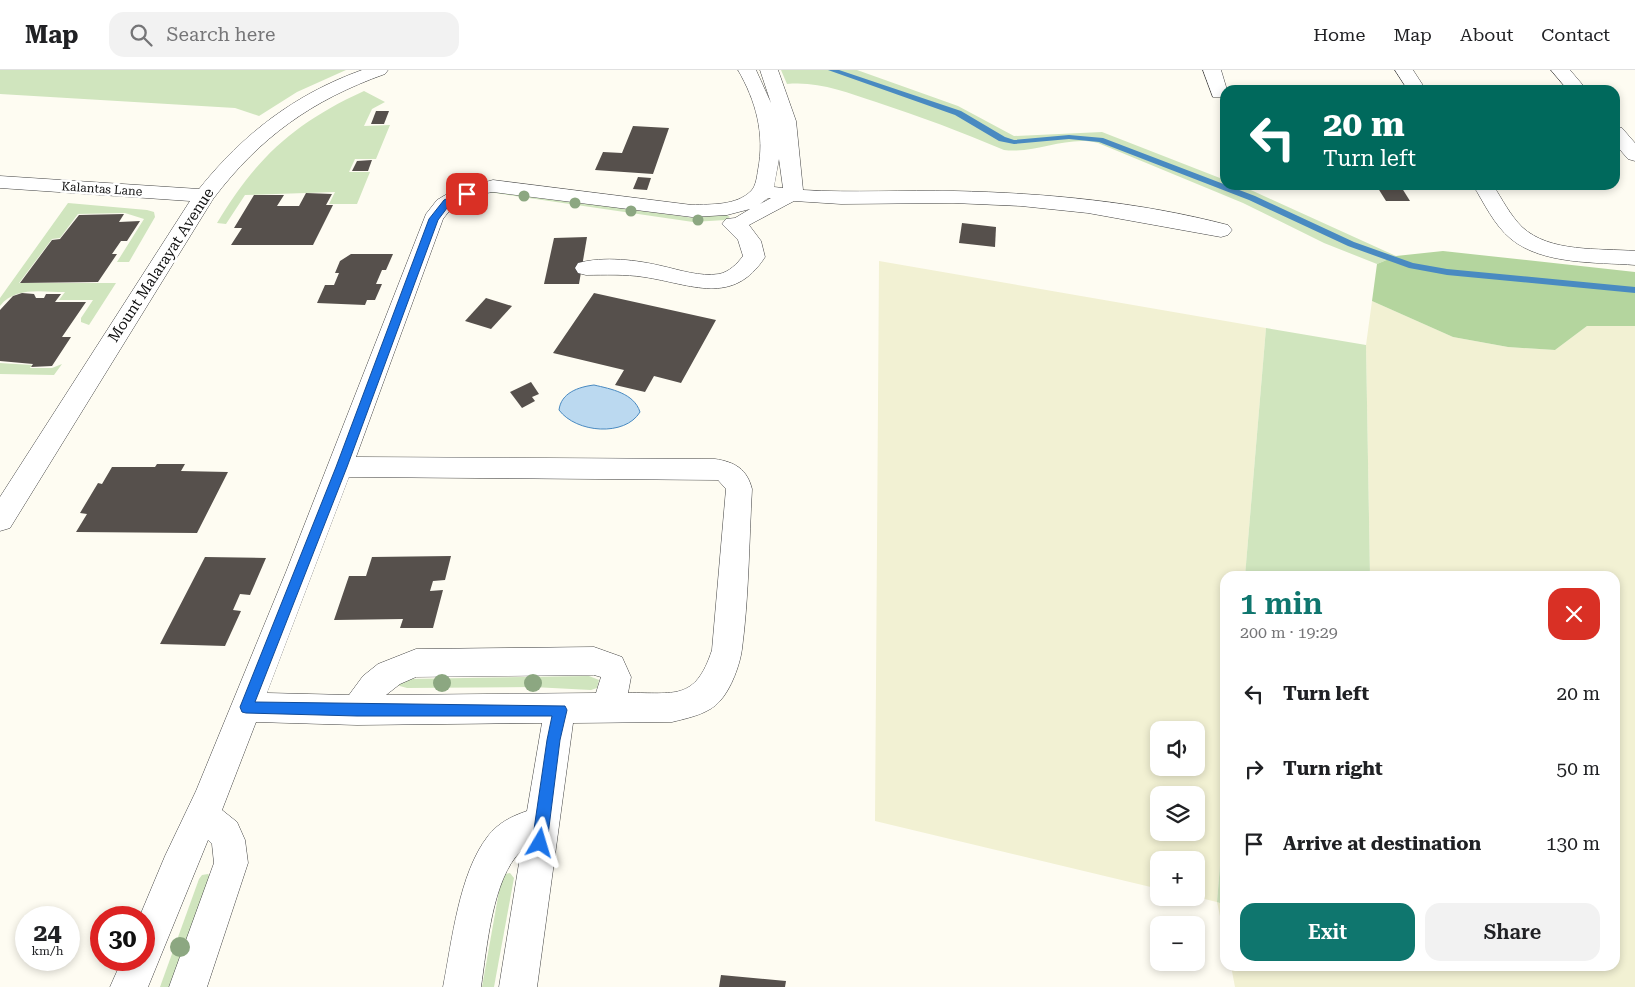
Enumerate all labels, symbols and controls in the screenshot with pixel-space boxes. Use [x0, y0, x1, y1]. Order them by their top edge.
search box [109, 12, 459, 57]
text: Map [25, 21, 79, 49]
icon: search [127, 21, 155, 49]
text: Search here [167, 23, 275, 46]
text: Home [1313, 24, 1365, 45]
text: Map [1393, 24, 1432, 45]
text: About [1460, 24, 1513, 45]
text: Contact [1541, 24, 1610, 45]
text: 20 m [1323, 104, 1405, 145]
icon: left [1240, 105, 1305, 170]
text: Turn left [1323, 146, 1416, 171]
pin [446, 173, 488, 215]
street label: Kalantas Lane [61, 179, 143, 199]
icon: arrive [453, 180, 481, 208]
street label: Mount Malarayat Avenue [104, 184, 218, 346]
text: 1 min [1240, 586, 1323, 621]
button: close [1548, 588, 1600, 640]
text: 200 m · 19:29 [1240, 623, 1338, 642]
icon: left [1240, 680, 1268, 708]
text: Turn left [1283, 682, 1369, 705]
text: 20 m [1557, 682, 1600, 705]
map controls [1150, 721, 1205, 971]
button: sound [1150, 721, 1205, 776]
icon: right [1240, 755, 1268, 783]
text: Turn right [1283, 757, 1383, 780]
text: 50 m [1557, 757, 1600, 780]
button: layers [1150, 786, 1205, 841]
position arrow [513, 816, 565, 868]
icon: arrive [1240, 830, 1268, 858]
text: Arrive at destination [1283, 832, 1481, 855]
text: 130 m [1546, 832, 1600, 855]
button: + [1150, 851, 1205, 906]
button: Exit [1240, 903, 1415, 961]
button: Share [1425, 903, 1600, 961]
speed limit sign: 30 [90, 906, 155, 971]
button: − [1150, 916, 1205, 971]
text: 24 [33, 918, 62, 947]
text: km/h [31, 944, 64, 958]

